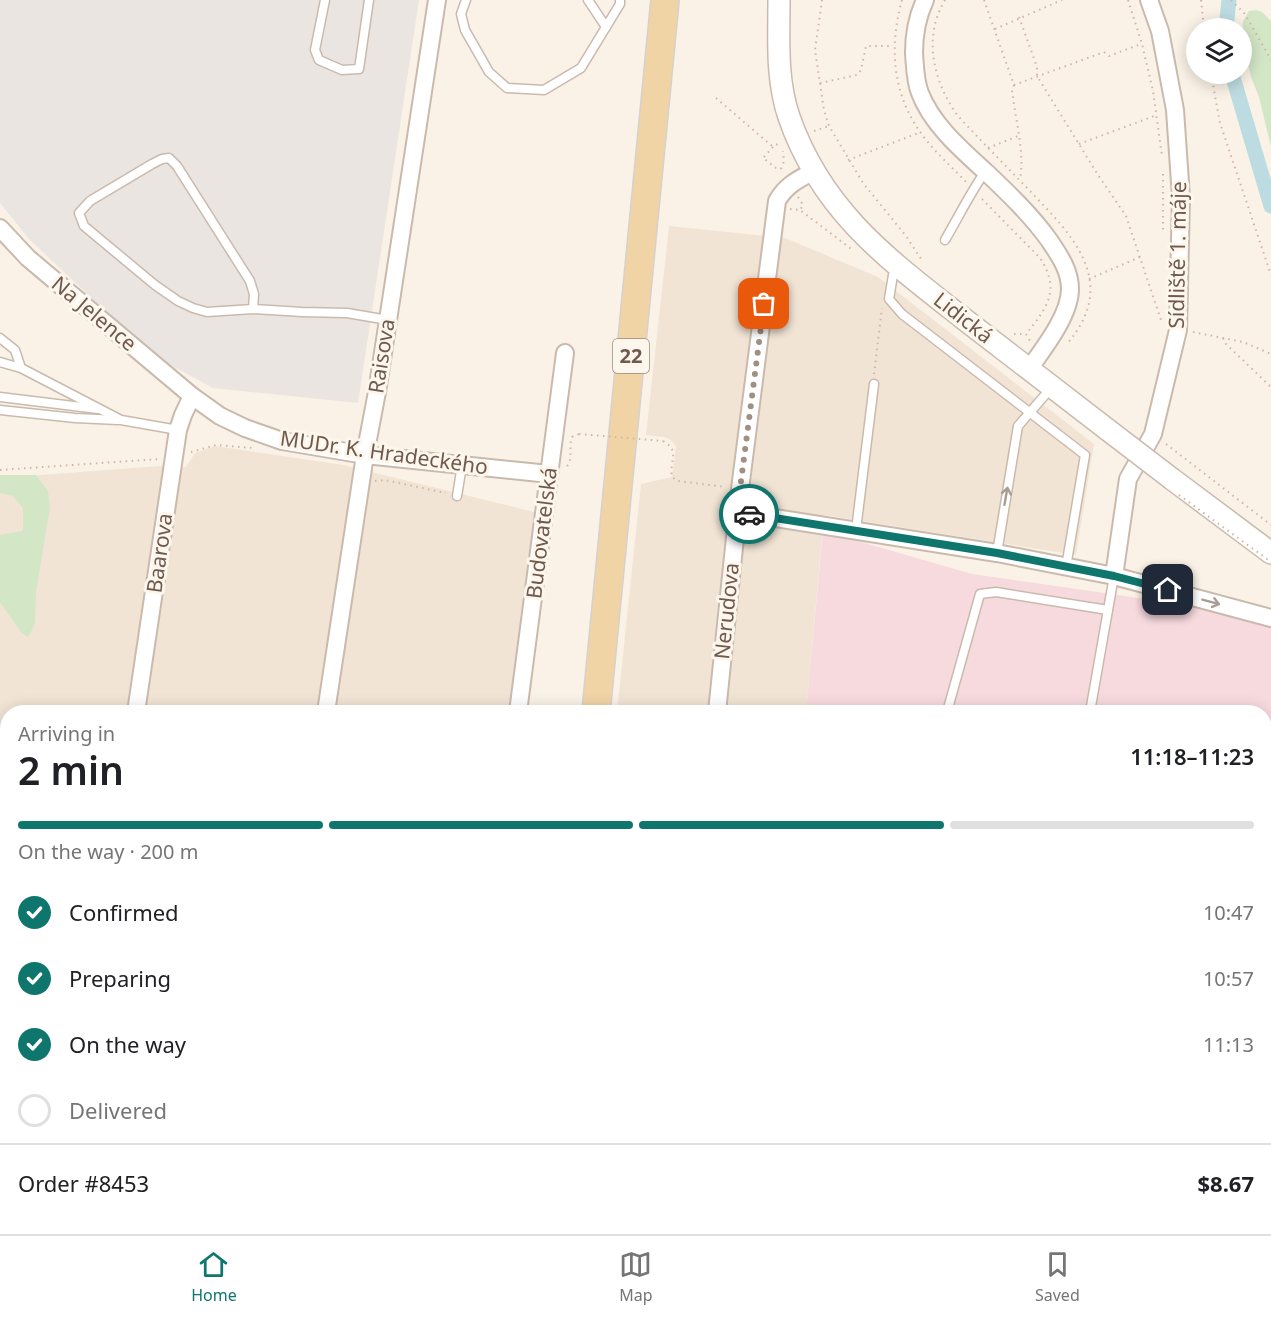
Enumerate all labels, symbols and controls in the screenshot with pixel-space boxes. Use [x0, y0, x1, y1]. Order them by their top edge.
map controls [1186, 18, 1252, 84]
button: layers [1186, 18, 1252, 84]
street label: Sídliště 1. máje [1162, 181, 1192, 329]
street label: Na Jelence [46, 269, 143, 357]
pin [738, 278, 789, 329]
street label: Lidická [928, 285, 999, 349]
icon: bag [747, 287, 780, 320]
street label: Raisova [361, 317, 401, 395]
road number: 22 [613, 339, 649, 373]
street label: MUDr. K. Hradeckého [279, 424, 490, 480]
street label: Budovatelská [519, 466, 563, 600]
courier [719, 484, 779, 544]
one-way arrow [1001, 486, 1012, 506]
icon: car [733, 498, 766, 531]
street label: Baarova [140, 511, 178, 595]
street label: Nerudova [707, 561, 745, 661]
pin [1142, 564, 1193, 615]
icon: home [1151, 573, 1184, 606]
one-way arrow [1201, 597, 1220, 608]
text: Arriving in [18, 720, 115, 747]
text: 11:18–11:23 [1130, 741, 1254, 771]
text: 2 min [18, 743, 124, 796]
text: On the way · 200 m [18, 838, 198, 865]
icon: check [18, 896, 51, 929]
text: Confirmed [69, 897, 179, 927]
text: 10:47 [1203, 899, 1254, 926]
icon: check [18, 962, 51, 995]
text: Preparing [69, 963, 171, 993]
text: 10:57 [1203, 965, 1254, 992]
icon: check [18, 1028, 51, 1061]
text: On the way [69, 1029, 186, 1059]
text: 11:13 [1203, 1031, 1254, 1058]
text: Delivered [69, 1095, 167, 1125]
text: Order #8453 [18, 1168, 149, 1198]
text: $8.67 [1197, 1168, 1254, 1198]
tab: Home [191, 1248, 237, 1306]
tab: Map [619, 1248, 653, 1306]
tab: Saved [1035, 1248, 1080, 1306]

